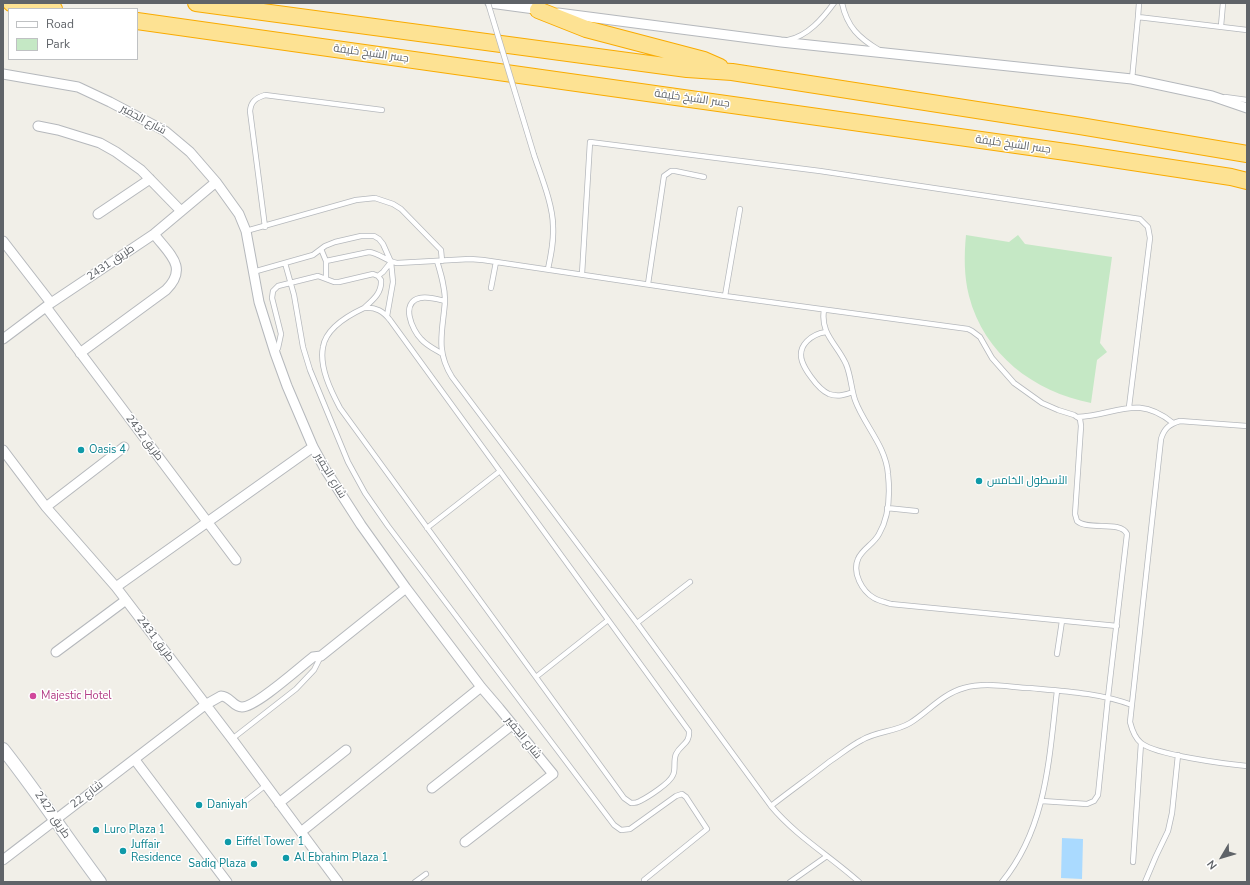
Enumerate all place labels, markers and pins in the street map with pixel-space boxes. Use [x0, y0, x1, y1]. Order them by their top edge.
place label: Oasis 4 [89, 443, 126, 457]
marker: Oasis 4 [76, 445, 86, 455]
place label: الأسطول الخامس [987, 474, 1068, 488]
marker: الأسطول الخامس [974, 476, 984, 486]
place label: Majestic Hotel [41, 689, 112, 703]
marker: Majestic Hotel [28, 691, 38, 701]
place label: Daniyah [207, 798, 247, 812]
marker: Daniyah [194, 800, 204, 810]
place label: Luro Plaza 1 [104, 823, 165, 837]
marker: Luro Plaza 1 [91, 825, 101, 835]
place label: Eiffel Tower 1 [236, 835, 304, 849]
marker: Eiffel Tower 1 [223, 837, 233, 847]
place label: Juffair Residence [131, 838, 181, 864]
marker: Juffair Residence [118, 846, 128, 856]
place label: Al Ebrahim Plaza 1 [294, 851, 388, 865]
marker: Al Ebrahim Plaza 1 [281, 853, 291, 863]
place label: Sadiq Plaza [188, 857, 246, 871]
marker: Sadiq Plaza [249, 859, 259, 869]

